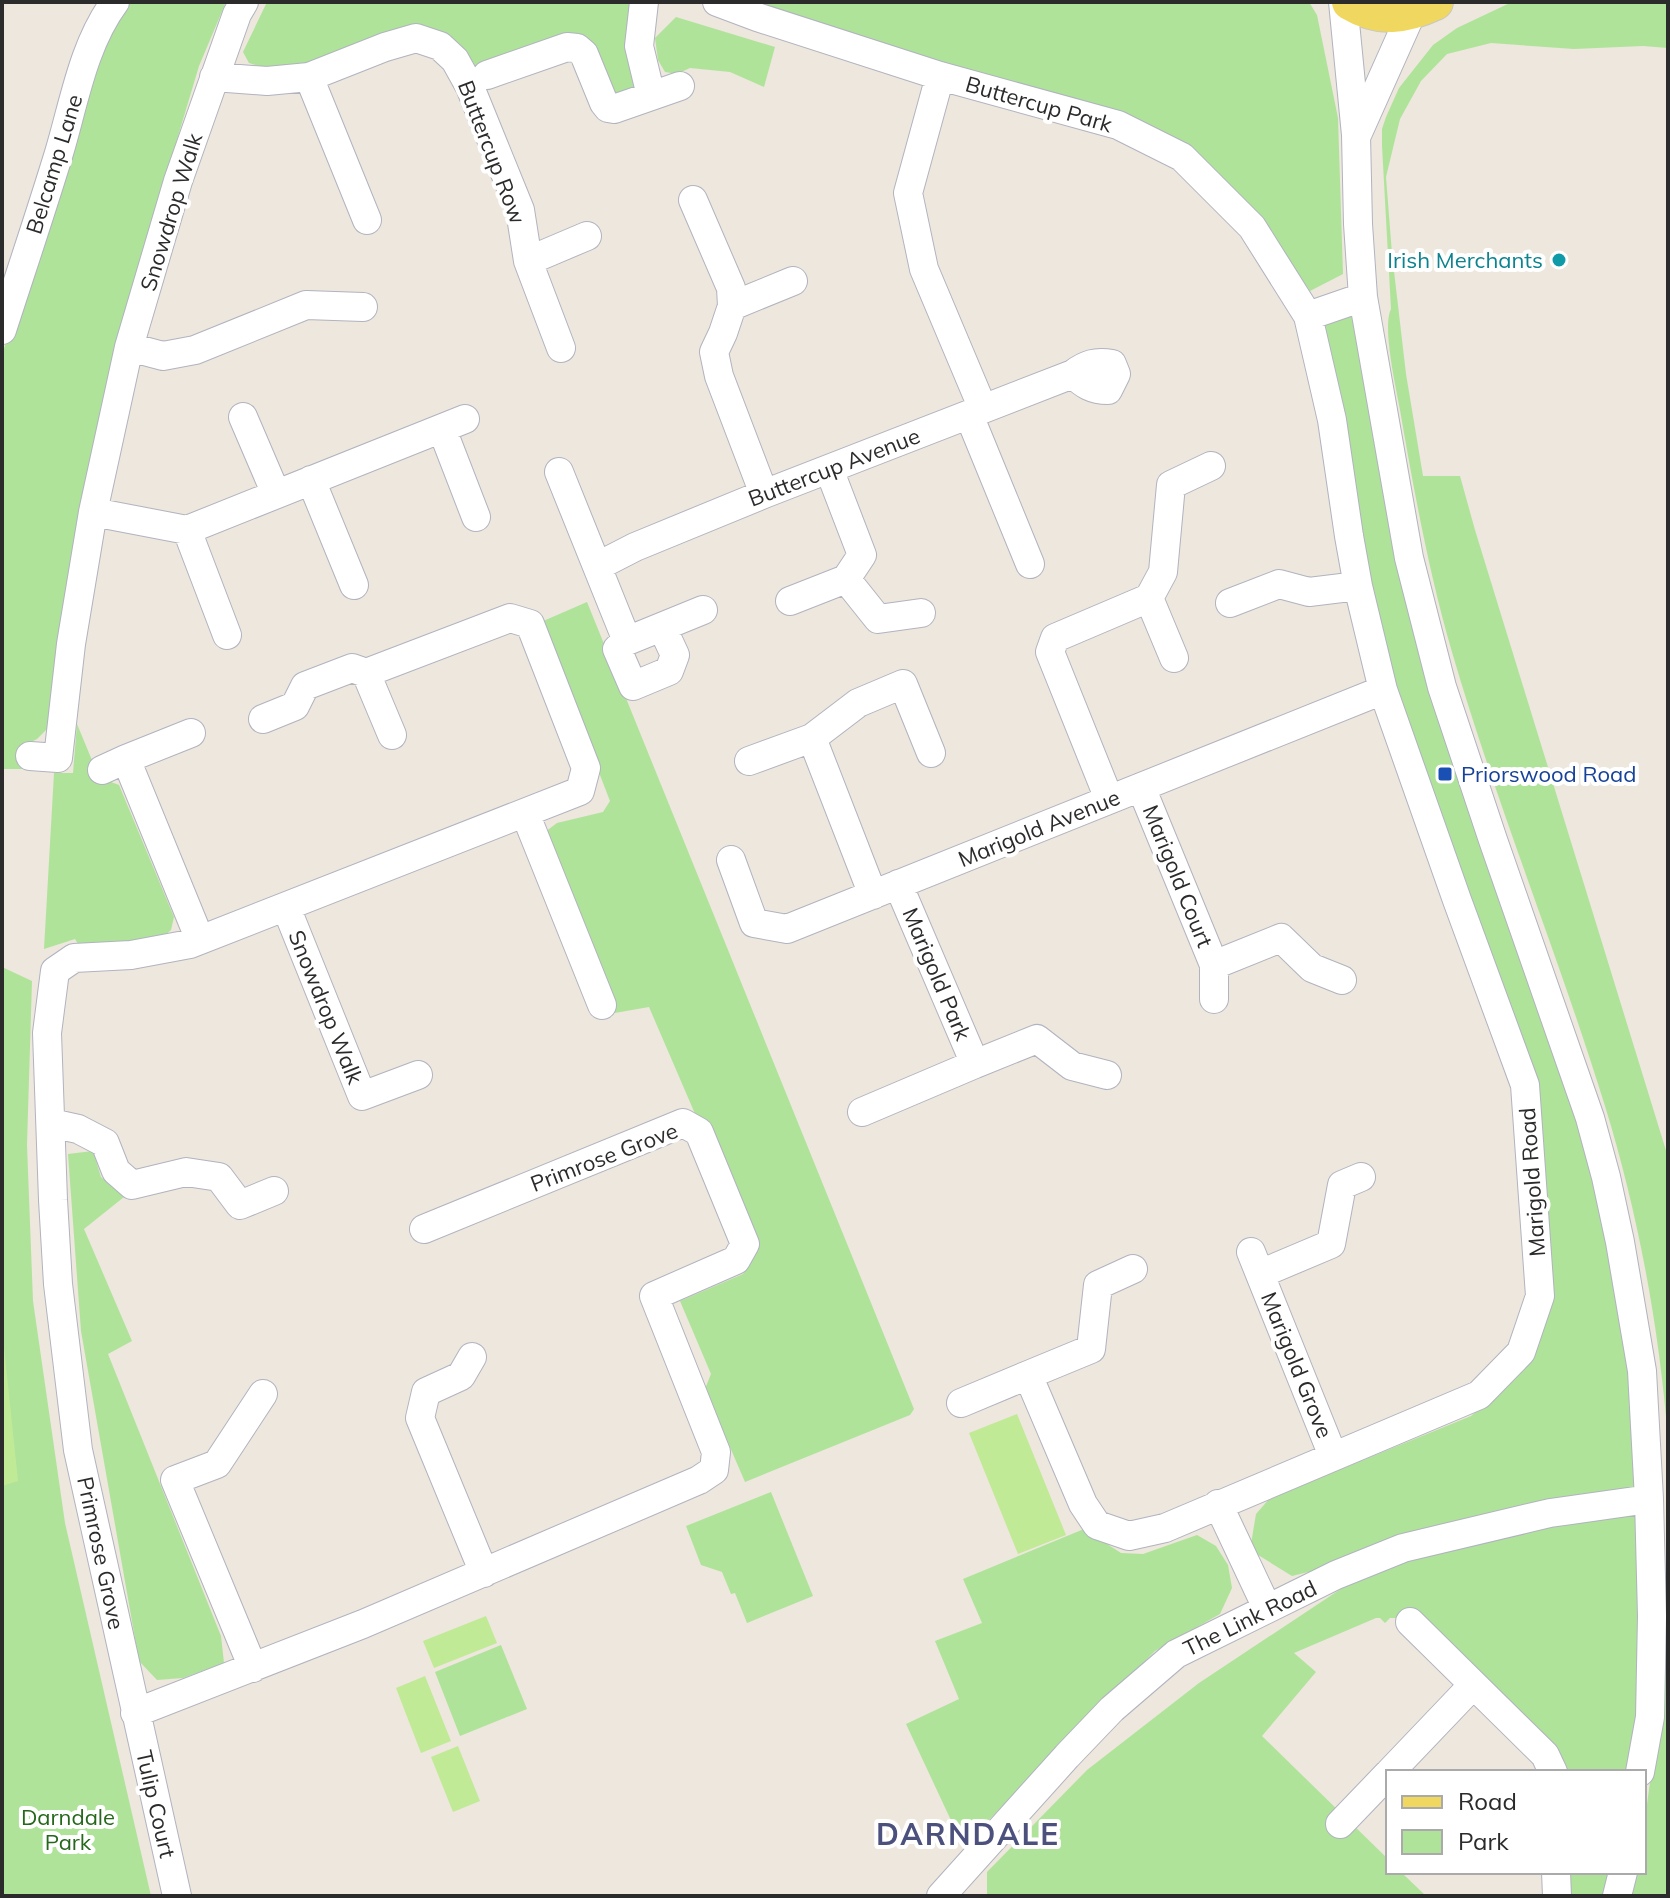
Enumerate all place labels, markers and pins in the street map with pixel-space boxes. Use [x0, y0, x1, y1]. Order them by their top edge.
place label: Irish Merchants [1387, 246, 1543, 274]
marker: Irish Merchants [1550, 251, 1568, 269]
place label: Priorswood Road [1461, 760, 1636, 788]
marker: Priorswood Road [1436, 765, 1454, 783]

